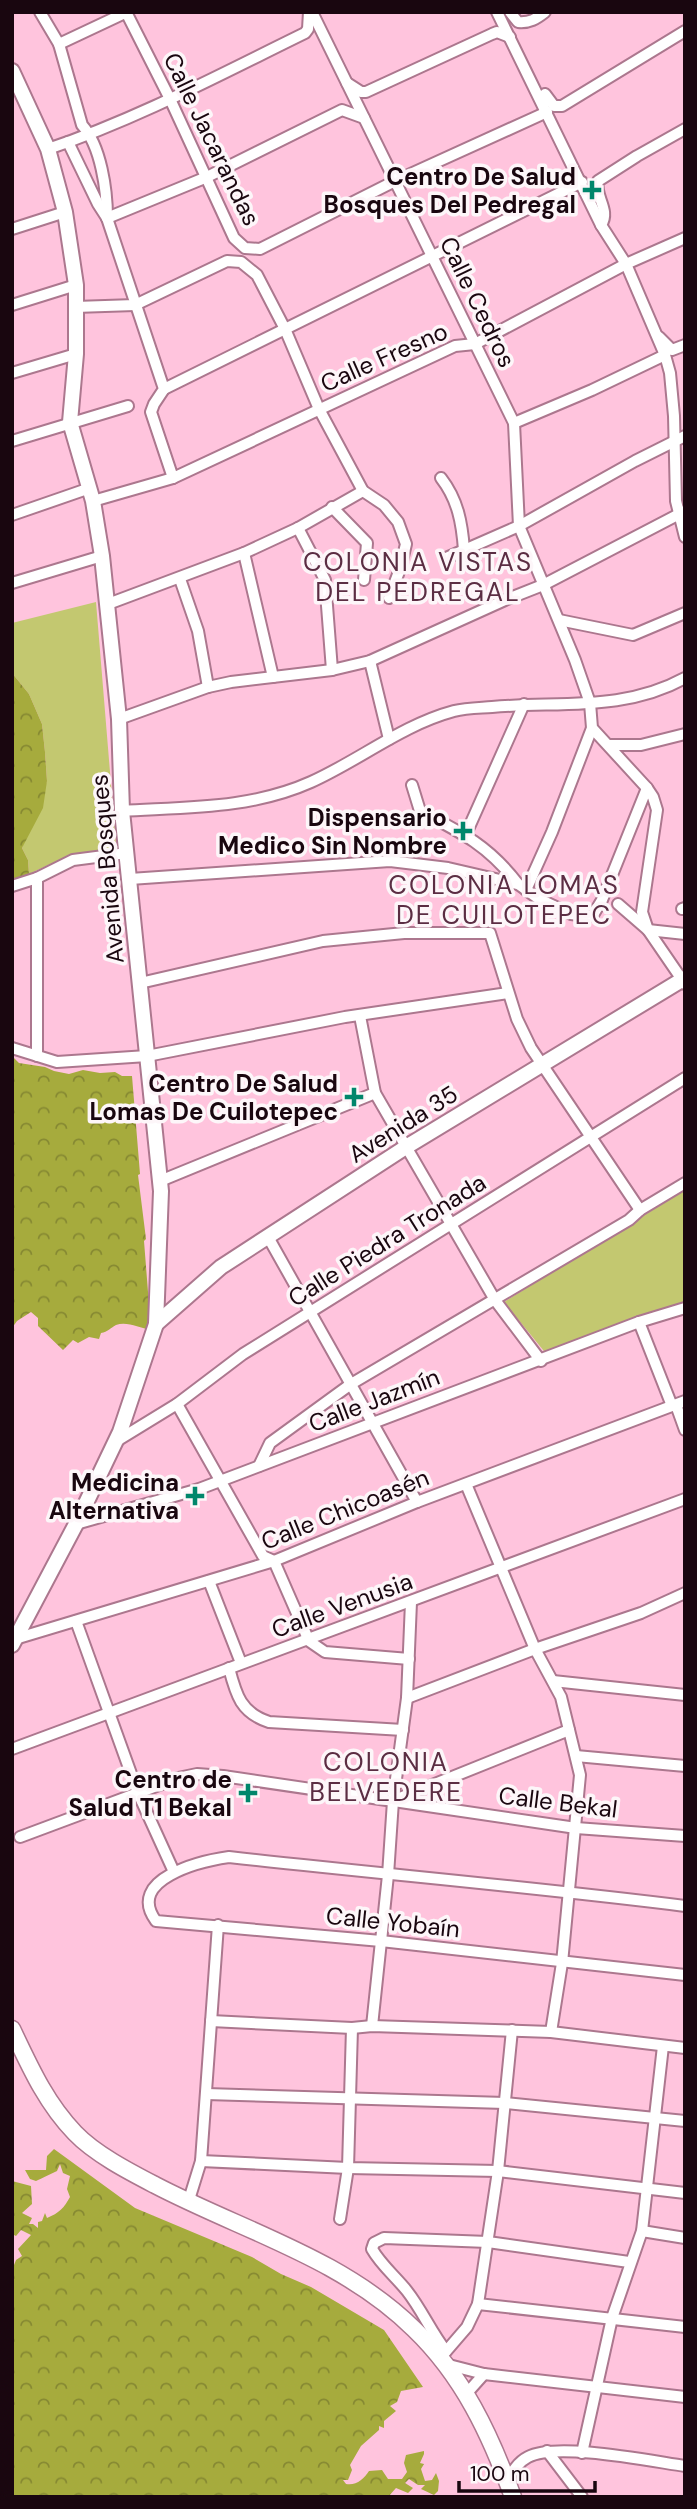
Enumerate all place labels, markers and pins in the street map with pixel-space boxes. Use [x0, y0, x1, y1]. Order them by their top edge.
place label: Centro De Salud Bosques Del Pedregal [324, 161, 576, 220]
marker: Centro De Salud Bosques Del Pedregal [582, 180, 602, 200]
place label: Dispensario Medico Sin Nombre [218, 802, 447, 861]
marker: Dispensario Medico Sin Nombre [453, 821, 473, 841]
place label: Centro De Salud Lomas De Cuilotepec [89, 1068, 338, 1127]
marker: Centro De Salud Lomas De Cuilotepec [344, 1087, 364, 1107]
place label: Medicina Alternativa [49, 1467, 179, 1526]
marker: Medicina Alternativa [185, 1486, 205, 1506]
place label: Centro de Salud T1 Bekal [69, 1764, 232, 1823]
marker: Centro de Salud T1 Bekal [238, 1783, 258, 1803]

